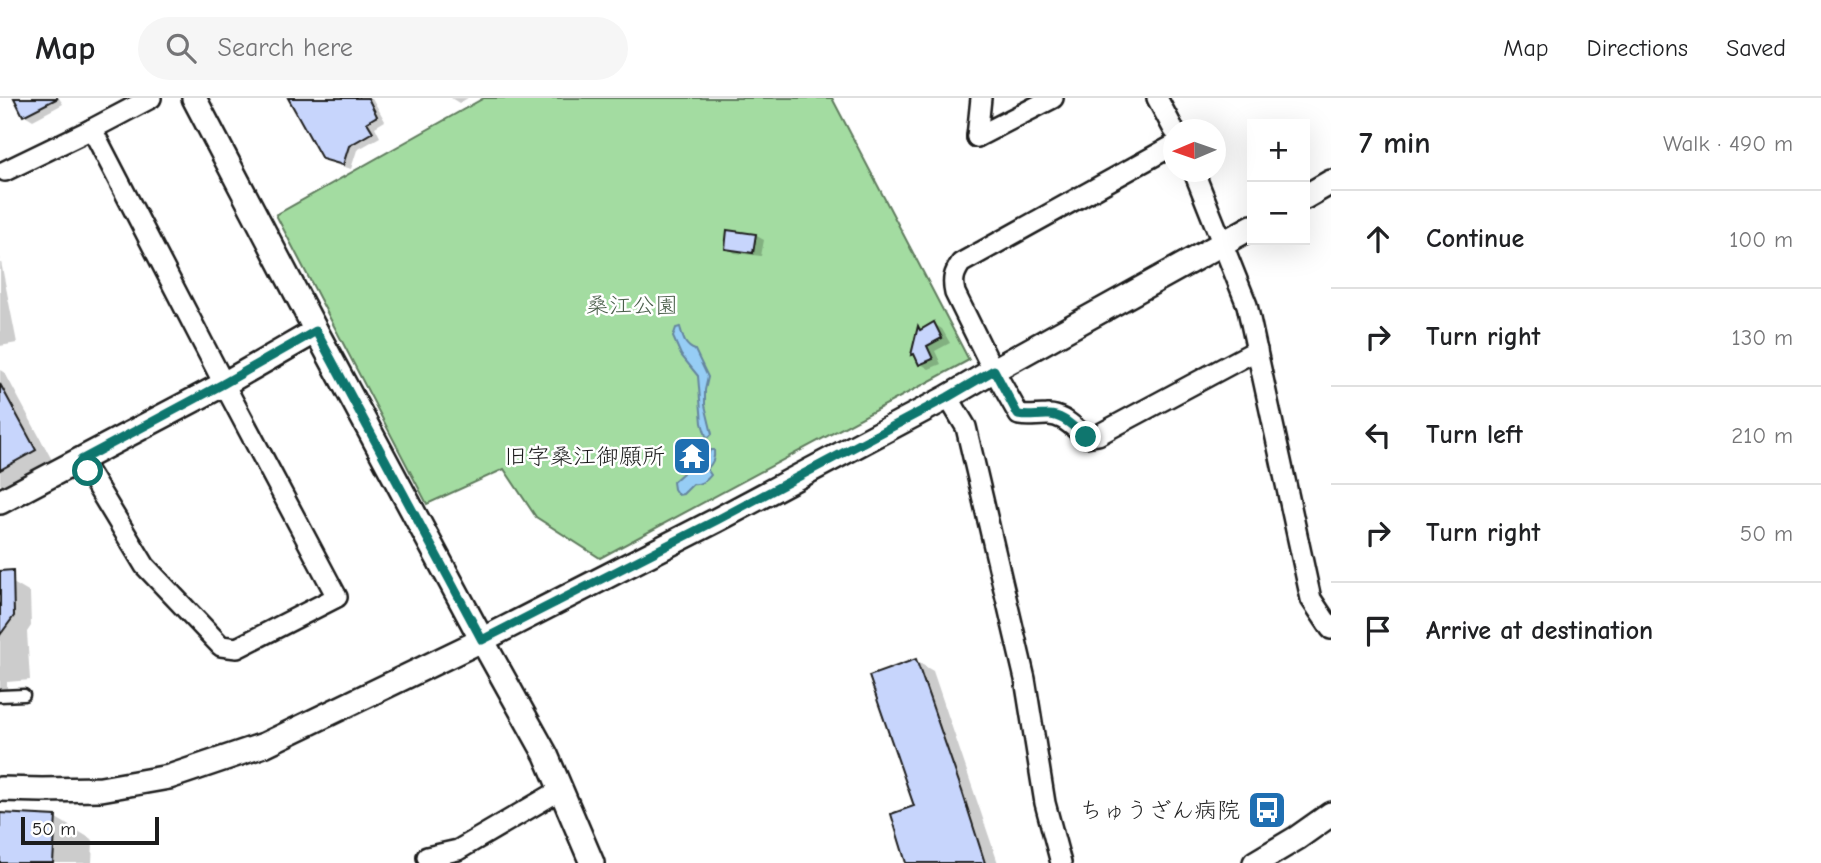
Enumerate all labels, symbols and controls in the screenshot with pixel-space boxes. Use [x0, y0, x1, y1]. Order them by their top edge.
search box [138, 17, 628, 80]
text: Map [35, 29, 96, 67]
icon: search [162, 29, 200, 67]
text: Search here [218, 33, 353, 63]
text: Map [1503, 34, 1549, 62]
text: Directions [1587, 34, 1688, 62]
text: Saved [1726, 34, 1786, 62]
north arrow [1163, 119, 1226, 182]
map controls [1247, 119, 1310, 245]
button: + [1247, 119, 1310, 182]
text: 7 min [1359, 126, 1431, 161]
text: Walk · 490 m [1663, 130, 1793, 157]
button: − [1247, 182, 1310, 245]
icon: ahead [1359, 220, 1397, 258]
text: Continue [1426, 224, 1524, 254]
text: 100 m [1729, 226, 1793, 253]
park label: 桑江公園 [586, 292, 678, 319]
icon: right [1359, 318, 1397, 356]
text: Turn right [1426, 322, 1540, 352]
text: 130 m [1732, 324, 1793, 351]
icon: left [1359, 416, 1397, 454]
text: Turn left [1426, 420, 1523, 450]
route end [1070, 421, 1101, 452]
text: 210 m [1731, 422, 1793, 449]
temple icon: 旧字桑江御願所 [671, 435, 713, 477]
place label: 旧字桑江御願所 [504, 443, 665, 470]
route start [72, 455, 103, 486]
icon: right [1359, 514, 1397, 552]
text: Turn right [1426, 518, 1540, 548]
text: 50 m [1740, 520, 1793, 547]
icon: arrive [1359, 612, 1397, 650]
text: Arrive at destination [1426, 616, 1653, 646]
bus stop icon: ちゅうざん病院 [1246, 789, 1288, 831]
place label: ちゅうざん病院 [1079, 797, 1240, 824]
scale bar [21, 814, 159, 846]
text: 50 m [32, 818, 76, 840]

